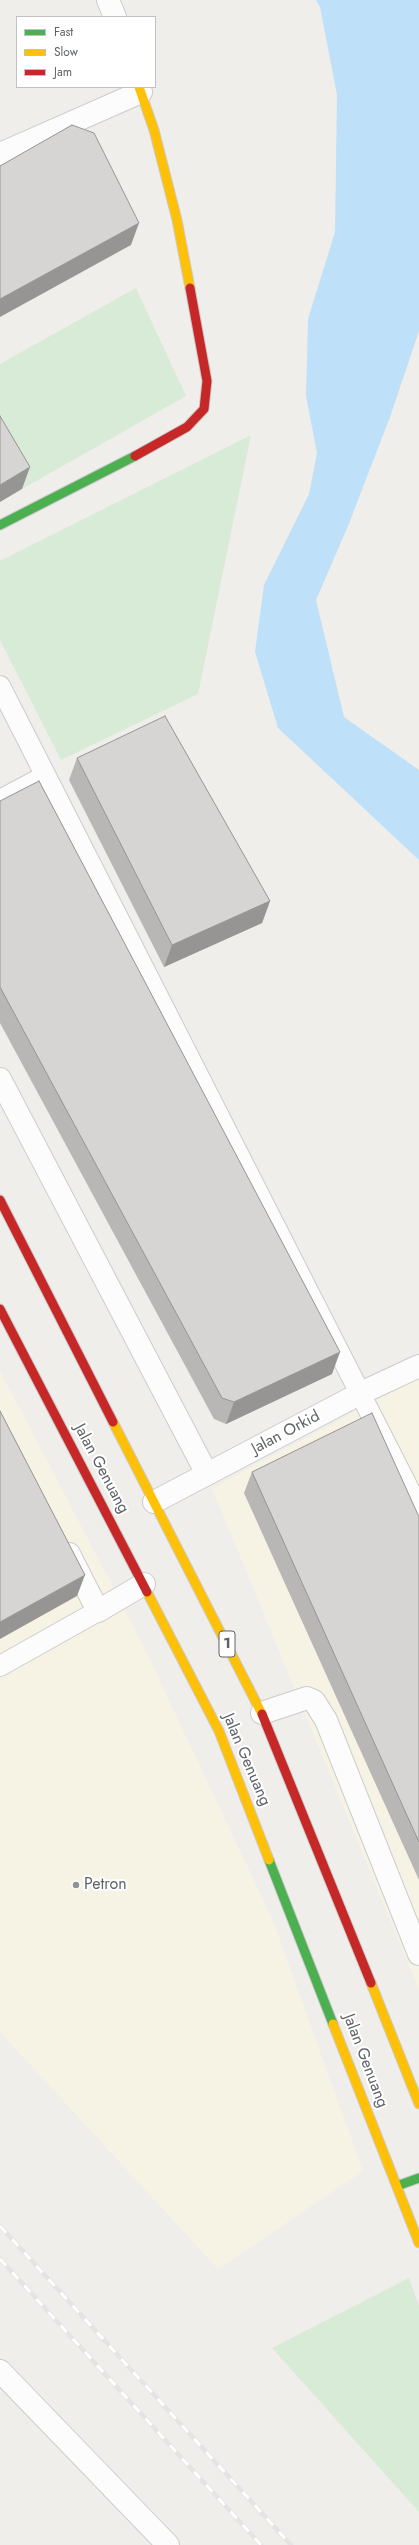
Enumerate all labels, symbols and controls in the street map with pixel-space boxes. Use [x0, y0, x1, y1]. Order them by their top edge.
legend [16, 16, 156, 88]
text: Fast [54, 23, 73, 41]
text: Slow [54, 43, 78, 61]
text: Jam [54, 63, 72, 81]
street label: Jalan Orkid [249, 1407, 323, 1459]
street label: Jalan Genuang [69, 1421, 133, 1517]
road number: 1 [219, 1631, 235, 1657]
street label: Jalan Genuang [218, 1711, 274, 1809]
place label: Petron [84, 1875, 127, 1895]
marker: Petron [71, 1880, 81, 1890]
street label: Jalan Genuang [338, 2011, 392, 2111]

